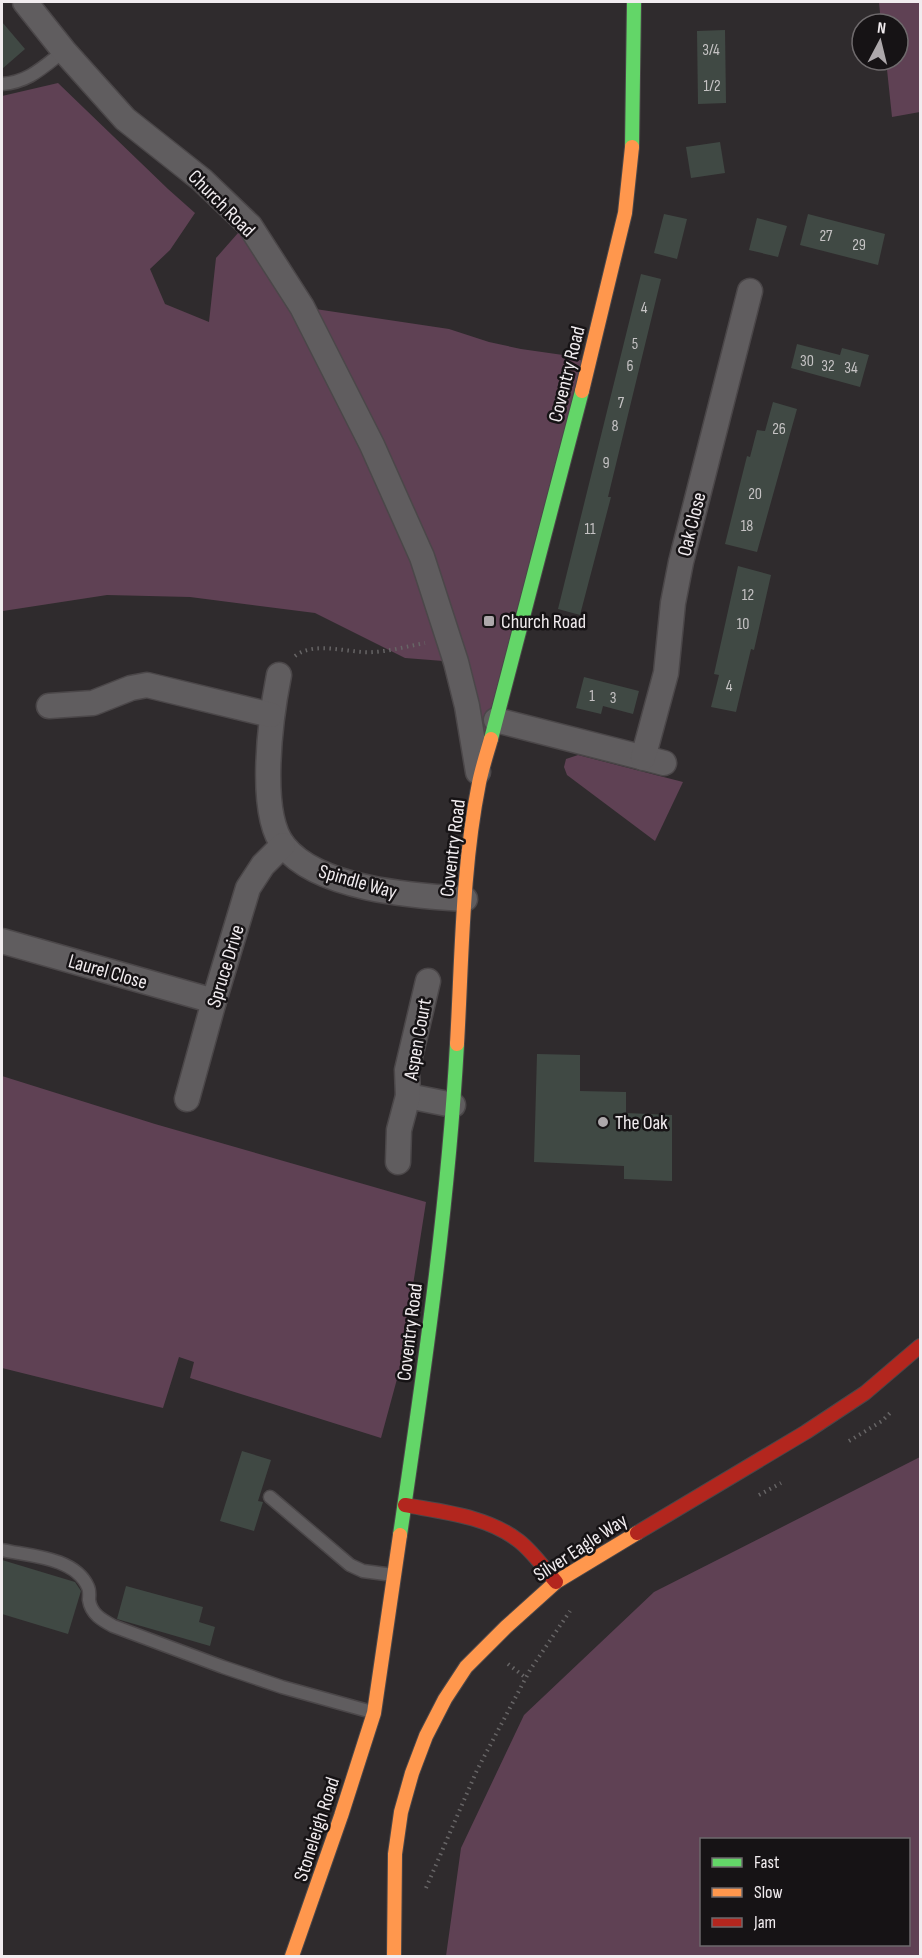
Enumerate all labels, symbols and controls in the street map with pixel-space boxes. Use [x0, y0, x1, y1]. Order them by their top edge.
north arrow [850, 12, 910, 72]
text: N [876, 19, 887, 39]
house number: 3/4 [702, 41, 720, 60]
house number: 1/2 [703, 77, 721, 96]
street label: Church Road [183, 165, 260, 242]
house number: 27 [819, 227, 833, 246]
house number: 29 [852, 236, 866, 255]
house number: 4 [641, 299, 648, 318]
street label: Coventry Road [543, 324, 590, 425]
house number: 5 [632, 335, 638, 354]
house number: 30 [800, 352, 814, 371]
house number: 6 [626, 357, 634, 376]
house number: 32 [821, 357, 835, 376]
house number: 34 [844, 359, 858, 378]
house number: 7 [618, 394, 625, 413]
house number: 8 [611, 417, 619, 436]
house number: 26 [772, 420, 786, 439]
house number: 9 [602, 454, 610, 473]
house number: 20 [748, 485, 762, 504]
street label: Oak Close [672, 490, 711, 559]
house number: 18 [741, 517, 753, 536]
house number: 11 [584, 520, 596, 539]
house number: 12 [742, 586, 754, 605]
place label: Church Road [501, 610, 586, 634]
marker: Church Road [482, 614, 496, 628]
house number: 10 [737, 615, 749, 634]
house number: 4 [726, 677, 733, 696]
house number: 1 [589, 687, 595, 706]
house number: 3 [610, 689, 616, 708]
street label: Coventry Road [435, 798, 471, 898]
street label: Spindle Way [316, 859, 400, 905]
street label: Spruce Drive [202, 922, 250, 1010]
street label: Laurel Close [66, 949, 150, 995]
street label: Aspen Court [399, 997, 437, 1083]
place label: The Oak [615, 1111, 668, 1135]
marker: The Oak [596, 1115, 610, 1129]
street label: Coventry Road [392, 1282, 428, 1382]
street label: Silver Eagle Way [529, 1509, 632, 1587]
street label: Stoneleigh Road [289, 1774, 345, 1884]
legend [700, 1838, 910, 1946]
text: Fast [754, 1852, 780, 1873]
text: Slow [754, 1882, 783, 1903]
text: Jam [753, 1912, 776, 1933]

